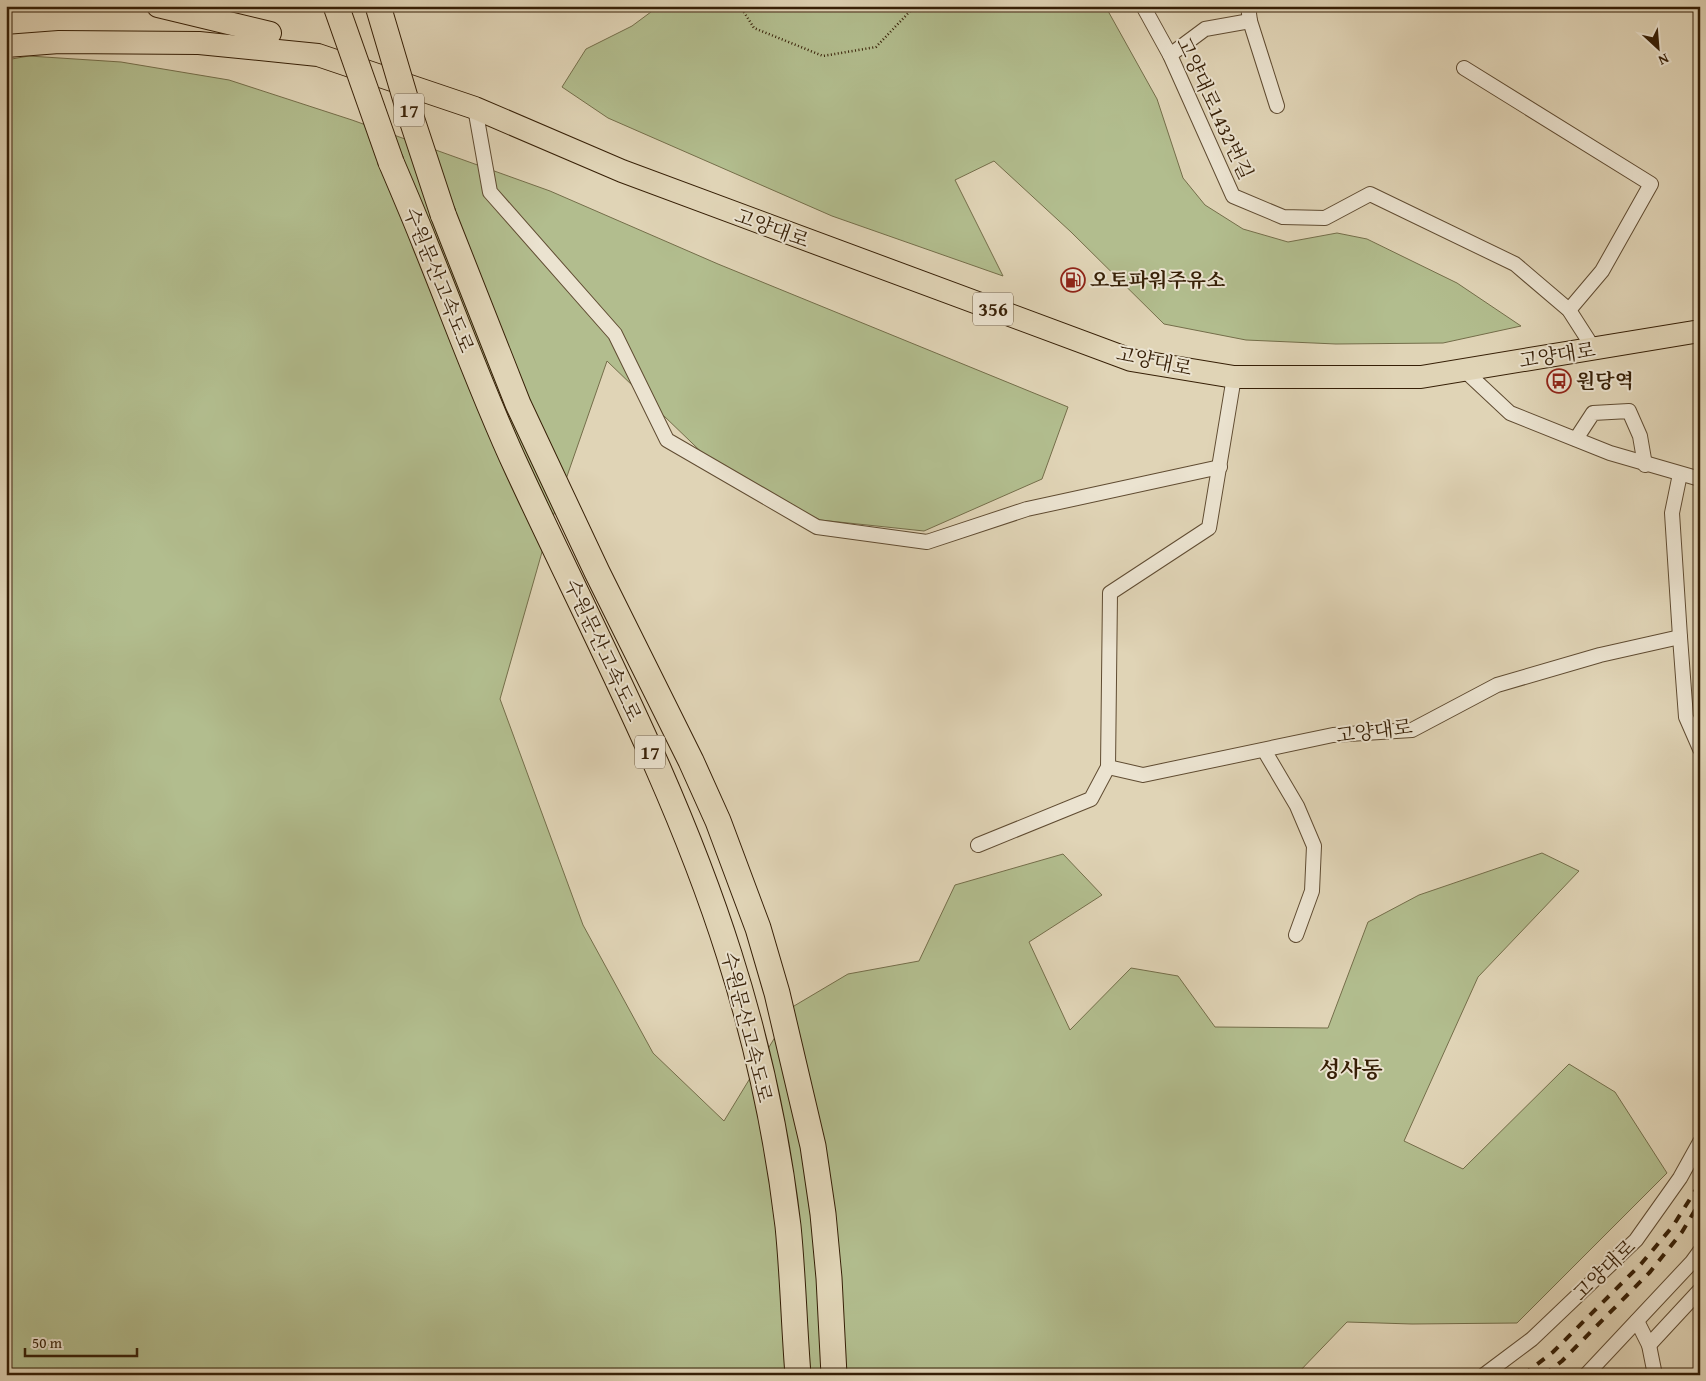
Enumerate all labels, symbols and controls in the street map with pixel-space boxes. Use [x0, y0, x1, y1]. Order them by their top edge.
north arrow [1634, 22, 1684, 72]
street label: 고양대로1432번길 [1170, 32, 1261, 184]
text: N [1655, 49, 1672, 71]
road number: 17 [394, 94, 424, 126]
street label: 고양대로 [731, 201, 813, 254]
street label: 수원문산고속도로 [397, 203, 482, 357]
place label: 오토파워주유소 [1090, 265, 1225, 294]
fuel station icon: 오토파워주유소 [1060, 267, 1086, 293]
road number: 356 [973, 292, 1013, 326]
street label: 고양대로 [1516, 334, 1597, 375]
street label: 고양대로 [1113, 338, 1195, 383]
place label: 원당역 [1576, 366, 1634, 395]
bus stop icon: 원당역 [1546, 368, 1572, 394]
street label: 수원문산고속도로 [558, 574, 649, 726]
street label: 고양대로 [1334, 711, 1414, 750]
road number: 17 [635, 736, 665, 769]
street label: 수원문산고속도로 [715, 948, 780, 1105]
district label: 성사동 [1319, 1053, 1383, 1085]
street label: 고양대로 [1566, 1232, 1642, 1307]
scale bar [25, 1326, 138, 1358]
text: 50 m [32, 1332, 63, 1353]

